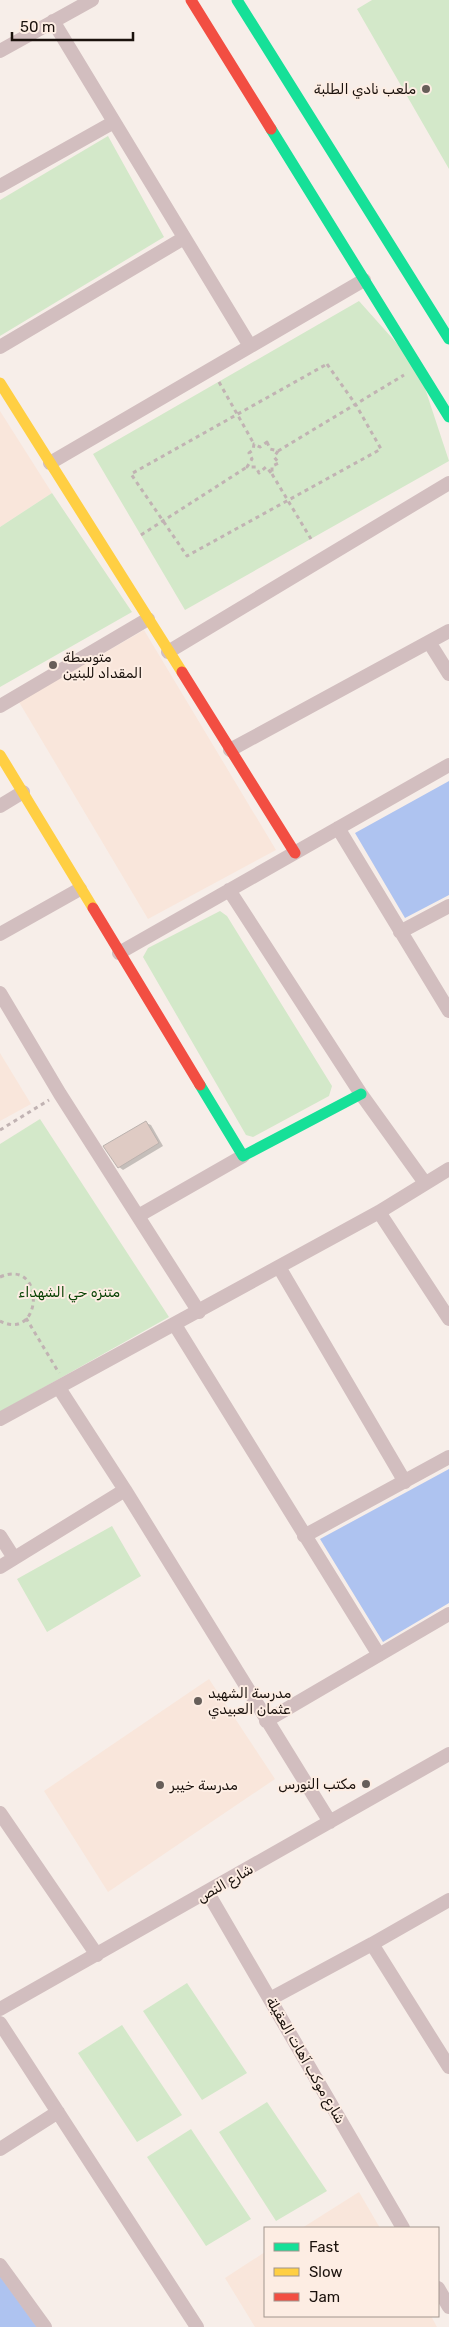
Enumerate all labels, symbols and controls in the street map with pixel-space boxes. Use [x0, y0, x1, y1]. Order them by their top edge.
scale bar [12, 10, 134, 42]
text: 50 m [20, 18, 55, 36]
place label: ملعب نادي الطلبة [314, 81, 416, 99]
marker: ملعب نادي الطلبة [420, 83, 432, 95]
place label: متوسطة المقداد للبنين [63, 649, 142, 682]
marker: متوسطة المقداد للبنين [47, 659, 59, 671]
park label: متنزه حي الشهداء [18, 1284, 120, 1303]
place label: مدرسة الشهيد عثمان العبيدي [208, 1685, 291, 1719]
marker: مدرسة الشهيد عثمان العبيدي [192, 1695, 204, 1707]
place label: مكتب النورس [278, 1776, 356, 1793]
place label: مدرسة خيبر [169, 1777, 238, 1794]
marker: مكتب النورس [360, 1778, 372, 1790]
marker: مدرسة خيبر [154, 1779, 166, 1791]
street label: شارع النص [194, 1861, 257, 1908]
street label: شارع موكب آهات العقيلة [261, 1994, 349, 2128]
legend [264, 2227, 439, 2317]
text: Fast [309, 2238, 339, 2256]
text: Slow [309, 2263, 342, 2281]
text: Jam [309, 2288, 340, 2306]

